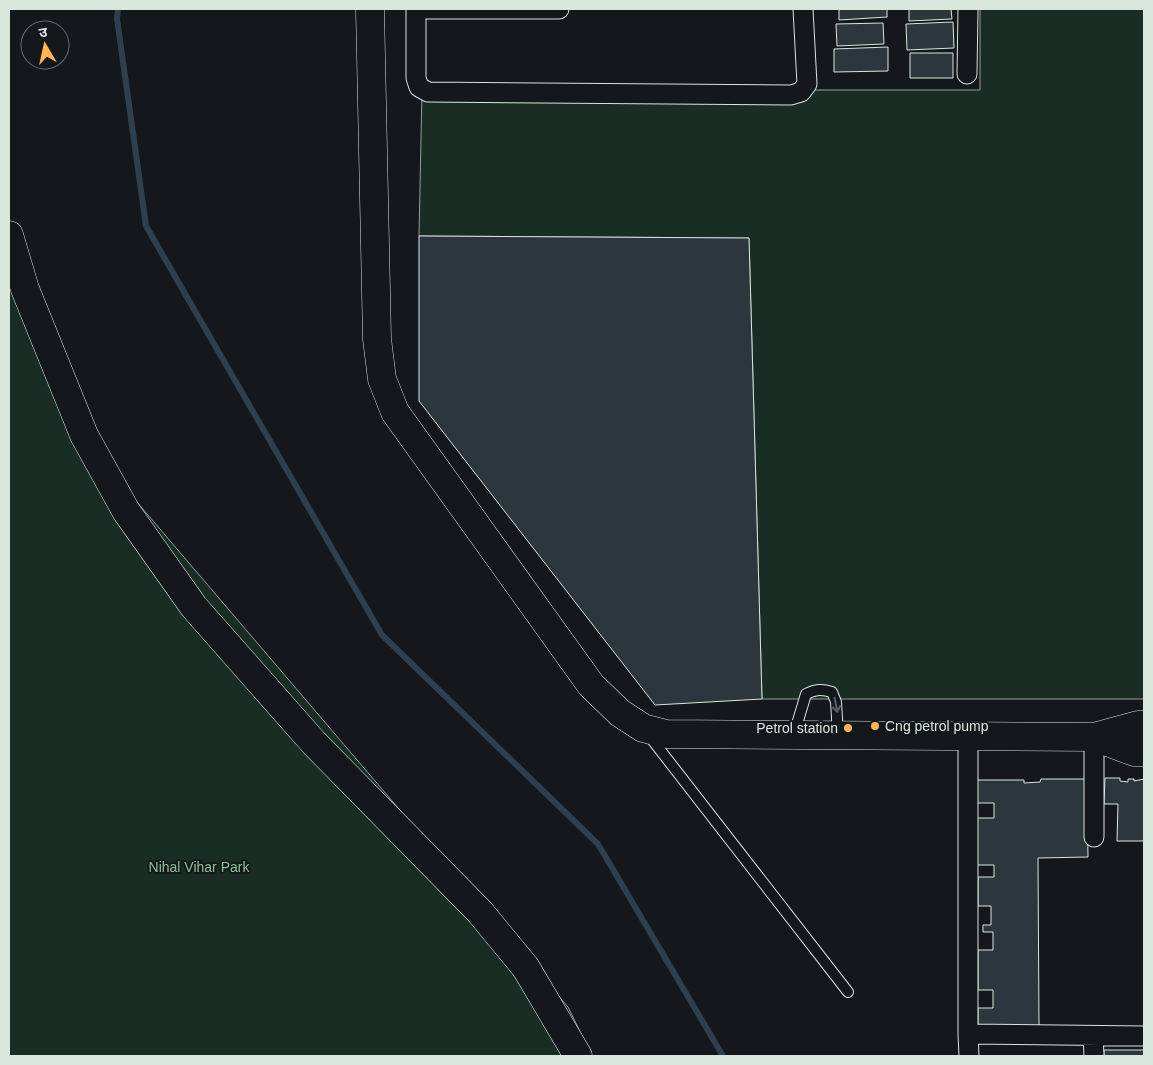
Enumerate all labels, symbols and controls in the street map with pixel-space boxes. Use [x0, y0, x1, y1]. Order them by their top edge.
north arrow [20, 20, 70, 70]
text: उ [38, 23, 49, 41]
one-way arrow [831, 697, 841, 713]
place label: Cng petrol pump [885, 718, 989, 734]
place label: Petrol station [756, 720, 838, 736]
marker: Cng petrol pump [869, 720, 881, 732]
marker: Petrol station [842, 722, 854, 734]
park label: Nihal Vihar Park [149, 859, 250, 875]

